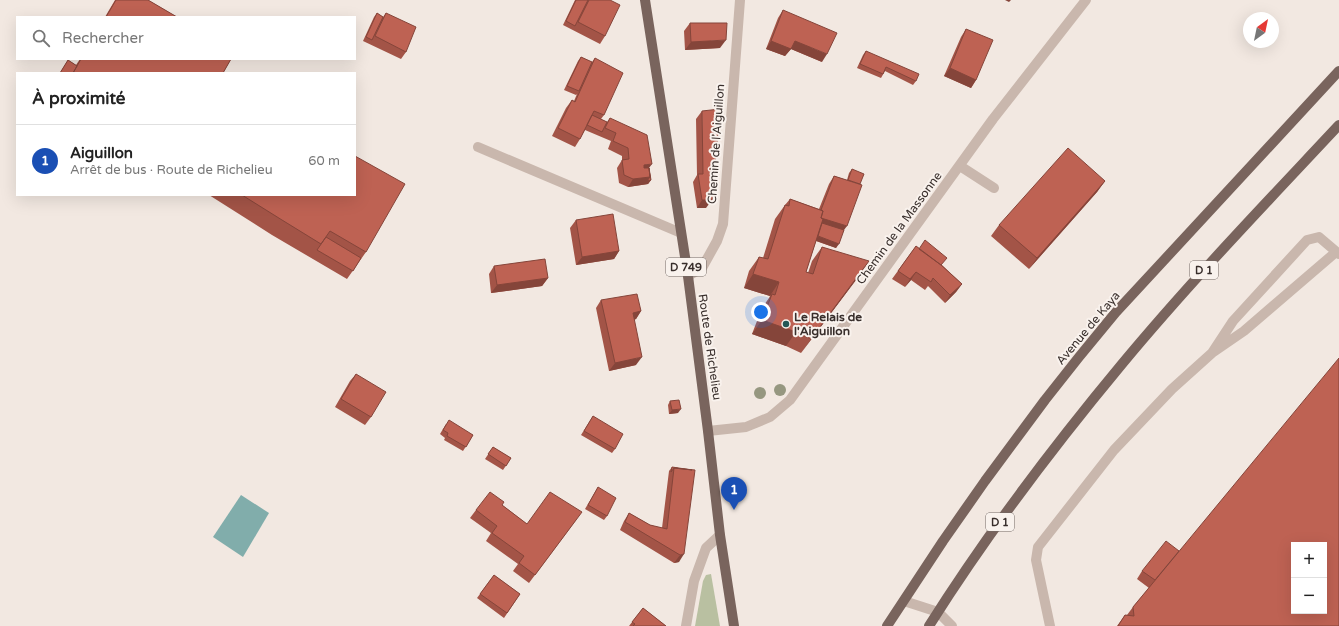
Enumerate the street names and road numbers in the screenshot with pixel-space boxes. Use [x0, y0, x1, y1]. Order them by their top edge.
street label: Chemin de l'Aiguillon [705, 83, 727, 205]
street label: Chemin de la Massonne [853, 169, 945, 287]
road number: D 749 [666, 258, 706, 276]
road number: D 1 [1190, 261, 1218, 279]
street label: Avenue de Kaya [1053, 289, 1123, 367]
street label: Route de Richelieu [696, 293, 724, 401]
road number: D 1 [986, 513, 1014, 531]

